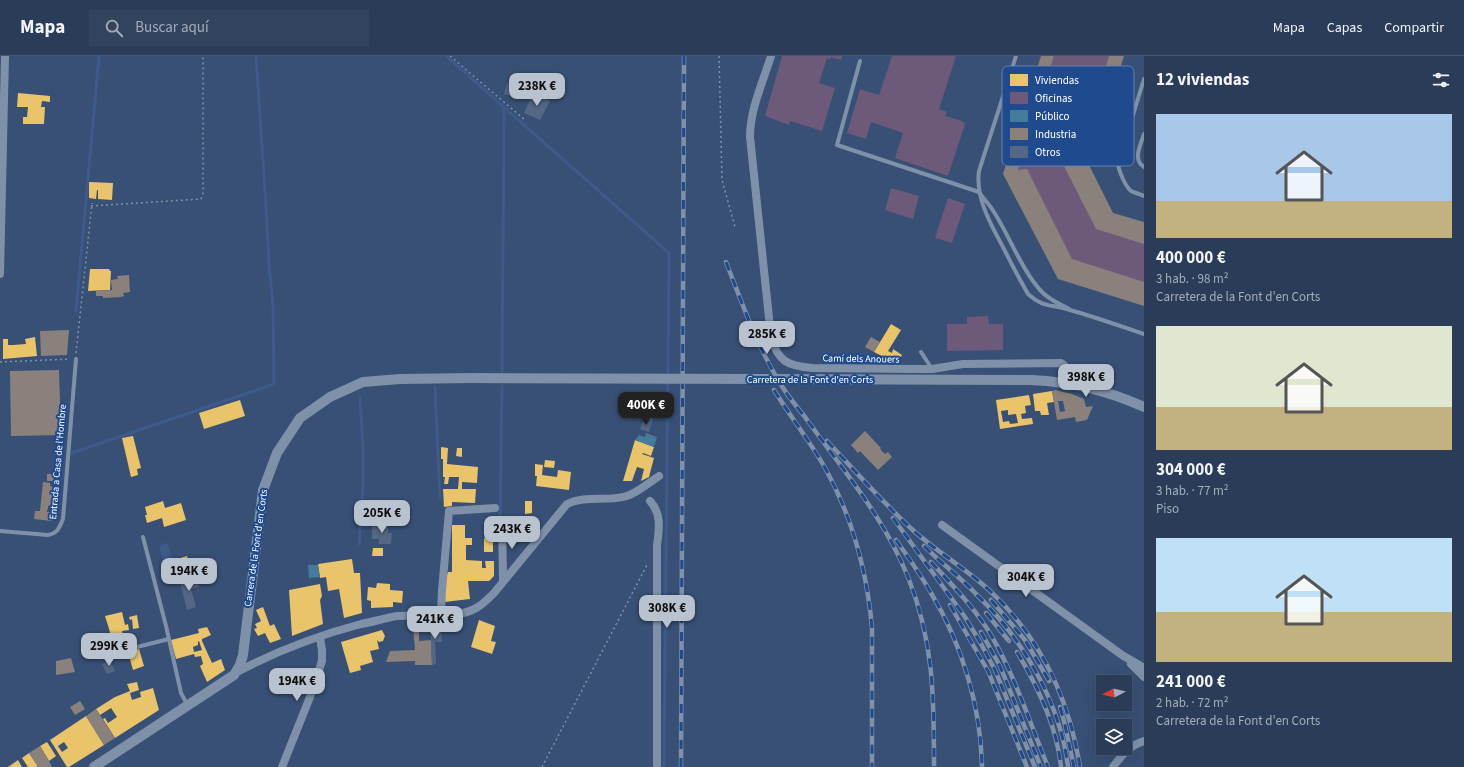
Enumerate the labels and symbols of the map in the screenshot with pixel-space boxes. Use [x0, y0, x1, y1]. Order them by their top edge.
legend [1002, 66, 1134, 166]
pin: 238K € [504, 73, 570, 107]
text: Viviendas [1035, 73, 1079, 88]
text: Oficinas [1035, 91, 1073, 106]
text: Público [1035, 109, 1070, 124]
text: Industria [1035, 127, 1076, 142]
text: Otros [1035, 145, 1061, 160]
pin: 285K € [734, 321, 800, 355]
street label: Camí dels Anouers [822, 351, 900, 367]
pin: 398K € [1053, 364, 1119, 398]
street label: Carretera de la Font d'en Corts [747, 373, 873, 387]
pin: 400K € [613, 392, 679, 426]
street label: Entrada a Casa de l'Hombre [46, 404, 70, 520]
street label: Carrera de la Font d'en Corts [241, 488, 271, 608]
pin: 205K € [349, 500, 415, 534]
pin: 243K € [479, 516, 545, 550]
pin: 194K € [156, 558, 222, 592]
pin: 304K € [993, 564, 1059, 598]
pin: 308K € [634, 595, 700, 629]
pin: 241K € [402, 606, 468, 640]
pin: 299K € [76, 633, 142, 667]
pin: 194K € [264, 668, 330, 702]
north arrow [1096, 675, 1132, 711]

